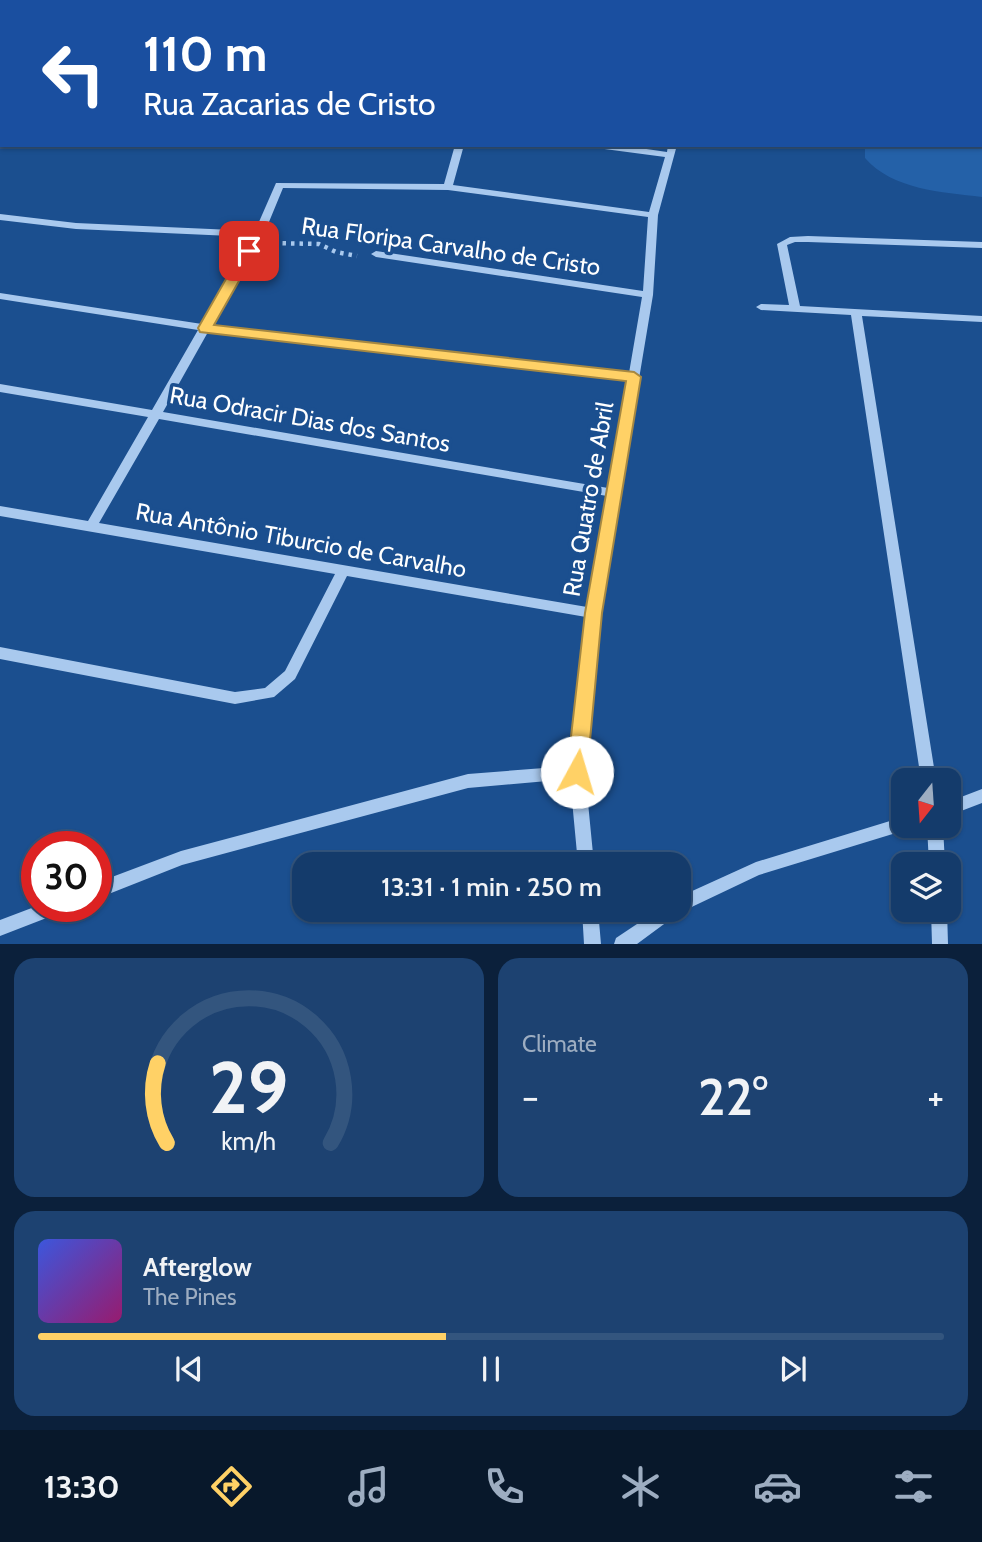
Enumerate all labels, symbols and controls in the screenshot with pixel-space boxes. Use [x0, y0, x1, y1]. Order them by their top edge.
text: 110 m [143, 24, 267, 83]
icon: left [28, 28, 119, 119]
text: Rua Zacarias de Cristo [143, 84, 436, 123]
street label: Rua Floripa Carvalho de Cristo [300, 211, 602, 281]
pin [219, 221, 279, 281]
icon: arrive [230, 232, 268, 270]
street label: Rua Odracir Dias dos Santos [168, 380, 453, 458]
street label: Rua Quatro de Abril [557, 399, 619, 599]
street label: Rua Antônio Tiburcio de Carvalho [133, 497, 469, 583]
position arrow [540, 735, 614, 809]
north arrow [891, 768, 961, 838]
map controls [891, 768, 961, 922]
speed limit sign: 30 [21, 831, 112, 922]
button: layers [891, 852, 961, 922]
text: 13:31 · 1 min · 250 m [381, 871, 602, 903]
text: Climate [522, 1030, 597, 1058]
text: 29 [209, 1044, 289, 1132]
text: 22° [698, 1065, 768, 1128]
text: − [522, 1073, 539, 1120]
text: + [927, 1073, 944, 1120]
text: km/h [222, 1126, 276, 1156]
text: Afterglow [143, 1251, 252, 1283]
text: The Pines [143, 1283, 237, 1311]
icon: previous [170, 1350, 208, 1388]
icon: pause [472, 1350, 510, 1388]
icon: next [774, 1350, 812, 1388]
icon: directions [207, 1462, 256, 1511]
icon: music [344, 1462, 393, 1511]
icon: phone [480, 1462, 529, 1511]
icon: climate [616, 1462, 665, 1511]
icon: car [753, 1462, 802, 1511]
icon: filters [889, 1462, 938, 1511]
text: 13:30 [44, 1467, 120, 1506]

